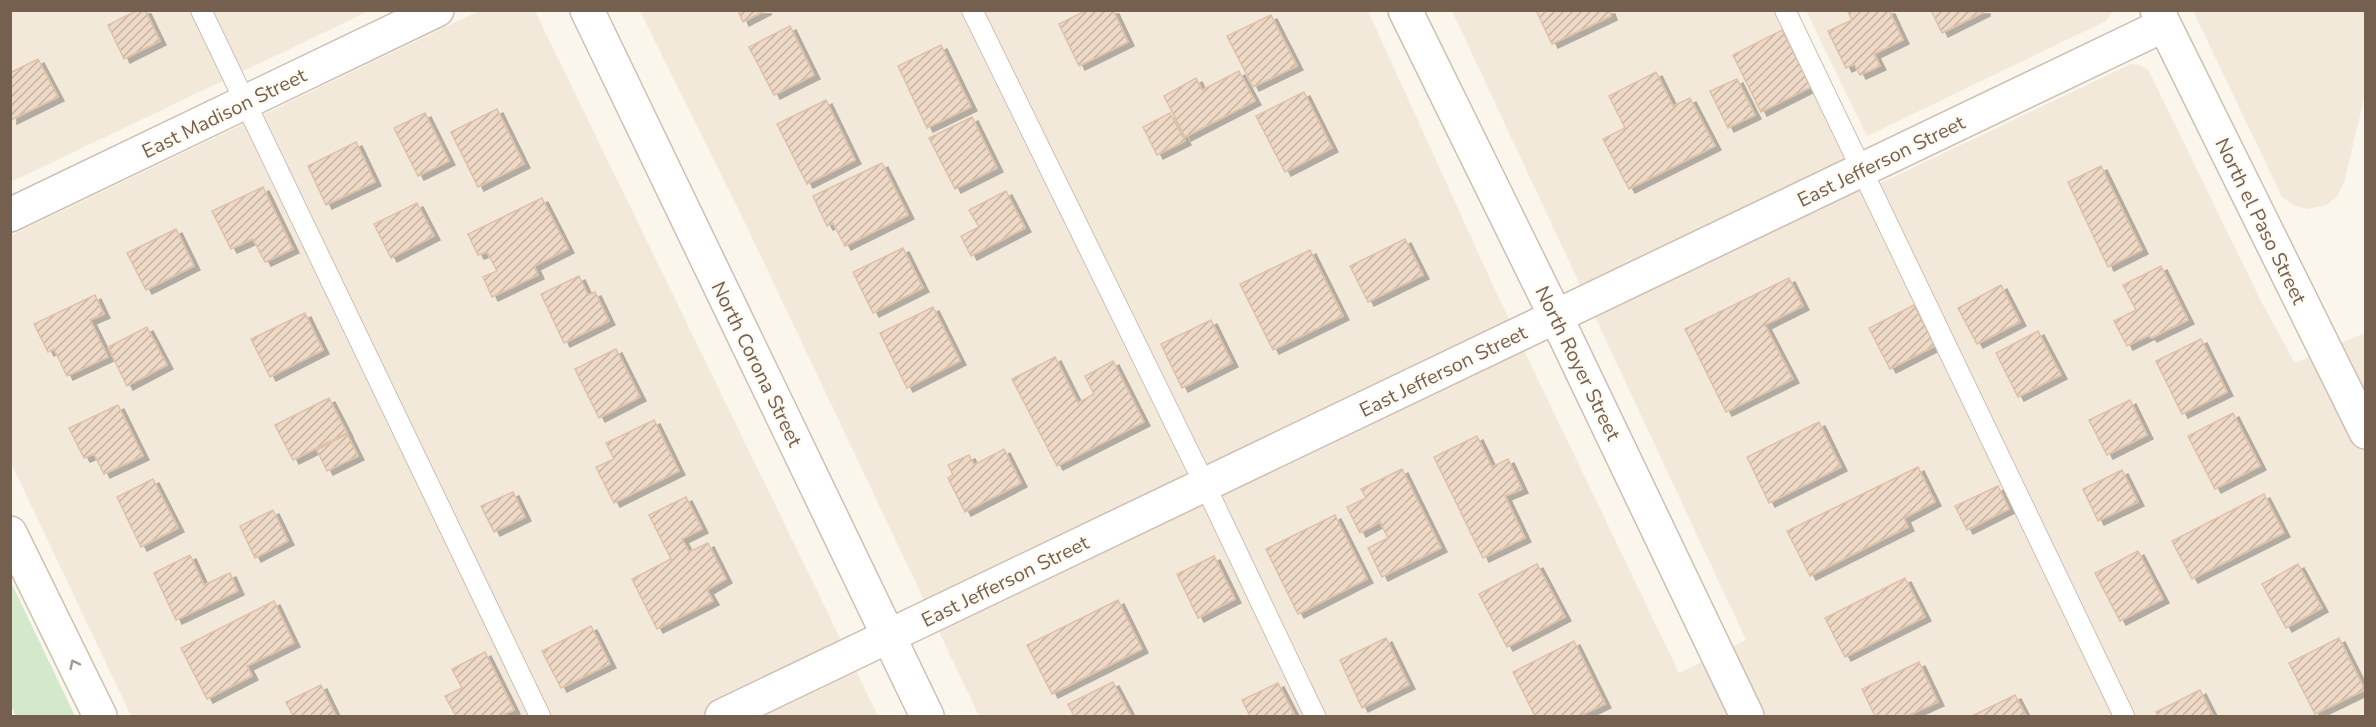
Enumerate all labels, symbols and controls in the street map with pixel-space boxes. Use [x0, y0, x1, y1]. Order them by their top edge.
street label: East Madison Street [138, 62, 312, 165]
street label: East Jefferson Street [1793, 109, 1970, 214]
street label: North el Paso Street [2209, 133, 2313, 310]
street label: North Corona Street [705, 277, 809, 452]
street label: North Royer Street [1528, 281, 1627, 446]
street label: East Jefferson Street [1355, 319, 1532, 424]
street label: East Jefferson Street [917, 529, 1094, 634]
one-way arrow [70, 659, 82, 670]

